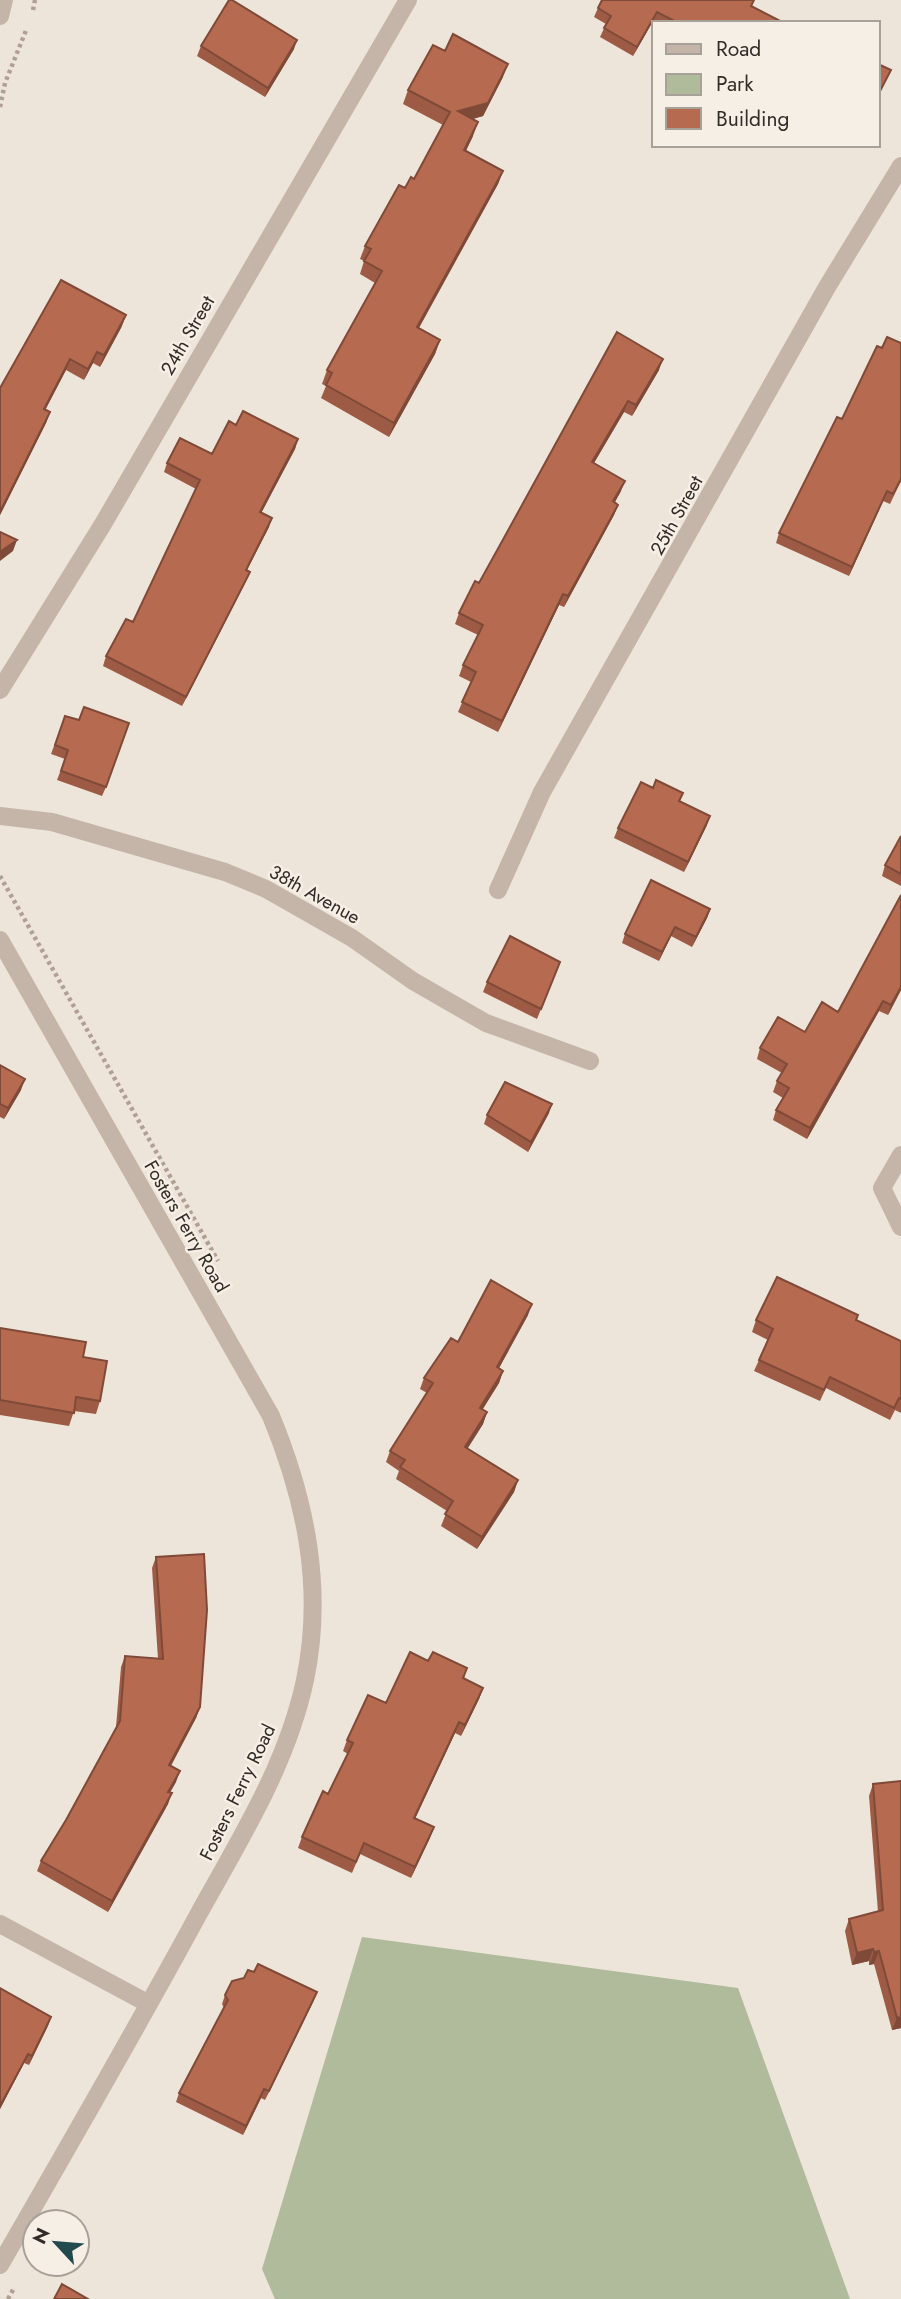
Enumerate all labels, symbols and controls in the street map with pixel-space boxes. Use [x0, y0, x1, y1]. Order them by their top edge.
legend [652, 21, 880, 147]
text: Road [716, 34, 761, 64]
text: Park [716, 69, 754, 99]
text: Building [716, 104, 789, 134]
street label: 24th Street [154, 290, 221, 380]
street label: 25th Street [644, 470, 710, 560]
street label: 38th Avenue [264, 858, 365, 931]
street label: Fosters Ferry Road [138, 1155, 235, 1297]
street label: Fosters Ferry Road [193, 1720, 282, 1865]
north arrow [21, 2208, 91, 2278]
text: N [26, 2223, 57, 2248]

